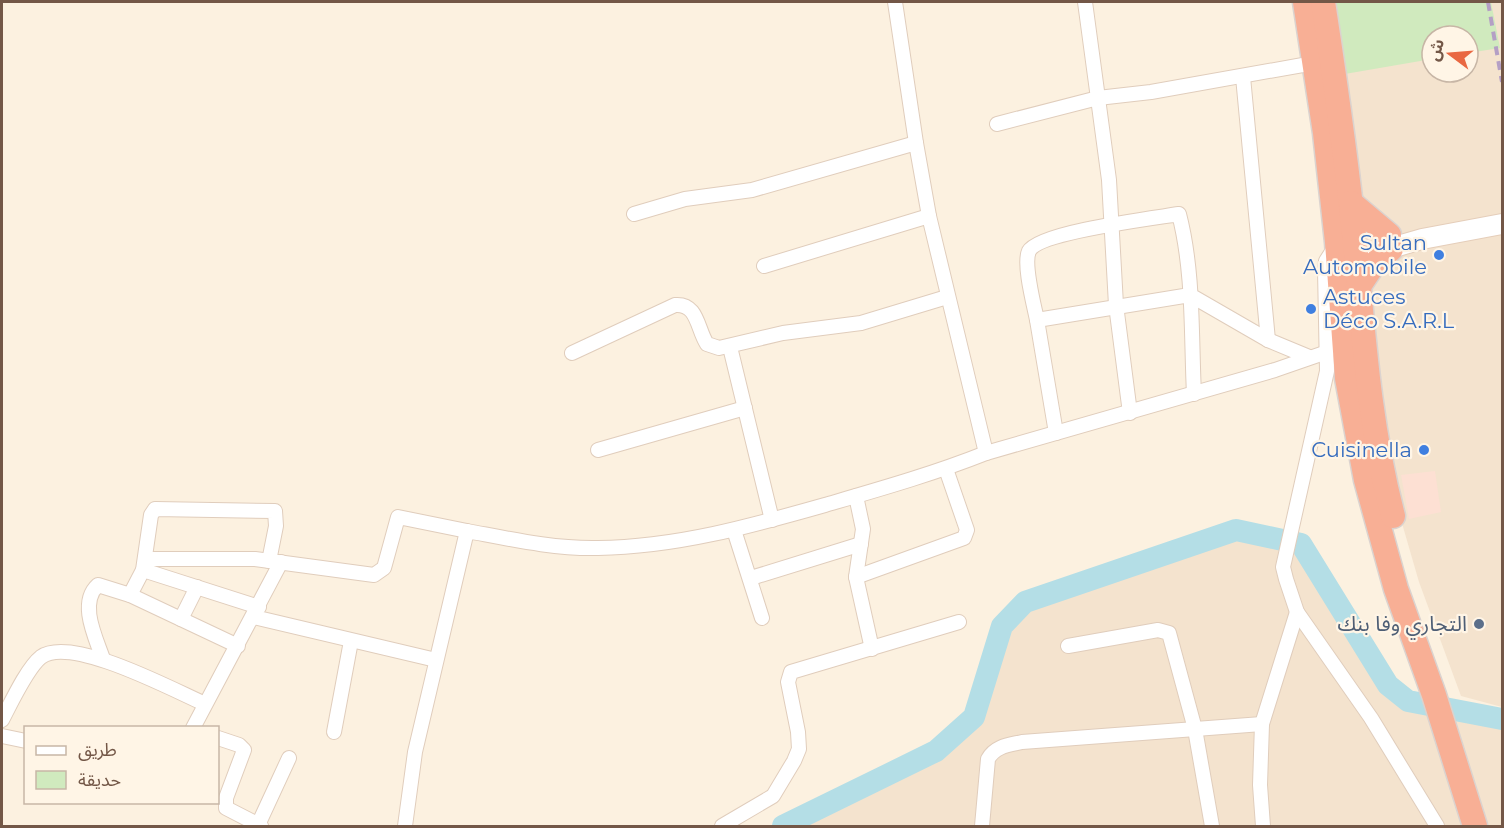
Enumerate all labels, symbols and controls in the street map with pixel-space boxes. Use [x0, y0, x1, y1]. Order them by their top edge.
north arrow [1420, 24, 1480, 84]
text: ش [1424, 37, 1448, 63]
place label: Sultan Automobile [1303, 230, 1427, 279]
marker: Sultan Automobile [1432, 248, 1446, 262]
place label: Astuces Déco S.A.R.L [1323, 284, 1455, 333]
marker: Astuces Déco S.A.R.L [1304, 302, 1318, 316]
place label: Cuisinella [1311, 437, 1412, 462]
marker: Cuisinella [1417, 443, 1431, 457]
place label: التجاري وفا بنك [1337, 611, 1467, 640]
marker: التجاري وفا بنك [1472, 617, 1486, 631]
legend [24, 726, 219, 804]
text: طريق [78, 739, 117, 761]
text: حديقة [78, 769, 121, 791]

